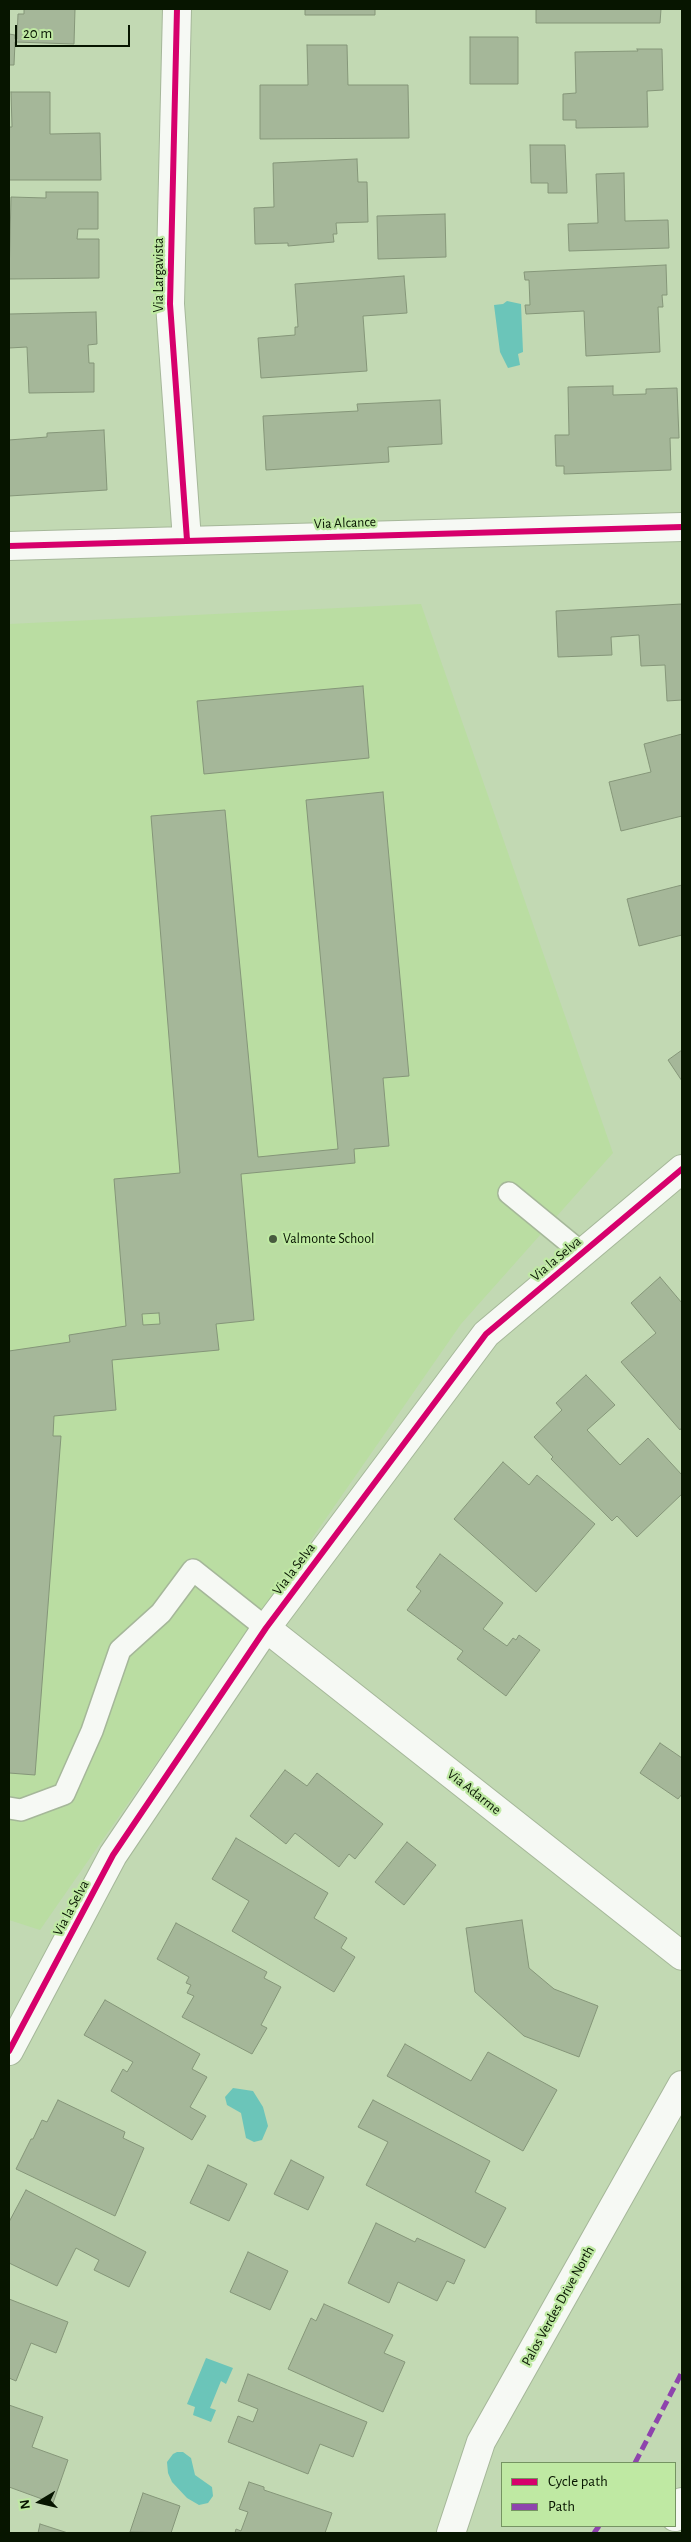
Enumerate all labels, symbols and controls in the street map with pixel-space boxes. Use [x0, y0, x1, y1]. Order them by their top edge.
scale bar [18, 15, 132, 47]
text: 20 m [23, 26, 52, 41]
street label: Via Largavista [151, 237, 167, 313]
street label: Via Alcance [314, 514, 376, 532]
place label: Valmonte School [283, 1231, 374, 1247]
marker: Valmonte School [267, 1233, 279, 1245]
street label: Via la Selva [527, 1233, 585, 1285]
street label: Via la Selva [269, 1540, 319, 1598]
street label: Via Adarme [444, 1766, 504, 1818]
street label: Via la Selva [49, 1877, 93, 1939]
street label: Palos Verdes Drive North [518, 2243, 598, 2369]
legend [501, 2462, 676, 2527]
text: Cycle path [548, 2474, 608, 2489]
north arrow [15, 2477, 65, 2527]
text: N [18, 2498, 33, 2510]
text: Path [548, 2499, 575, 2514]

